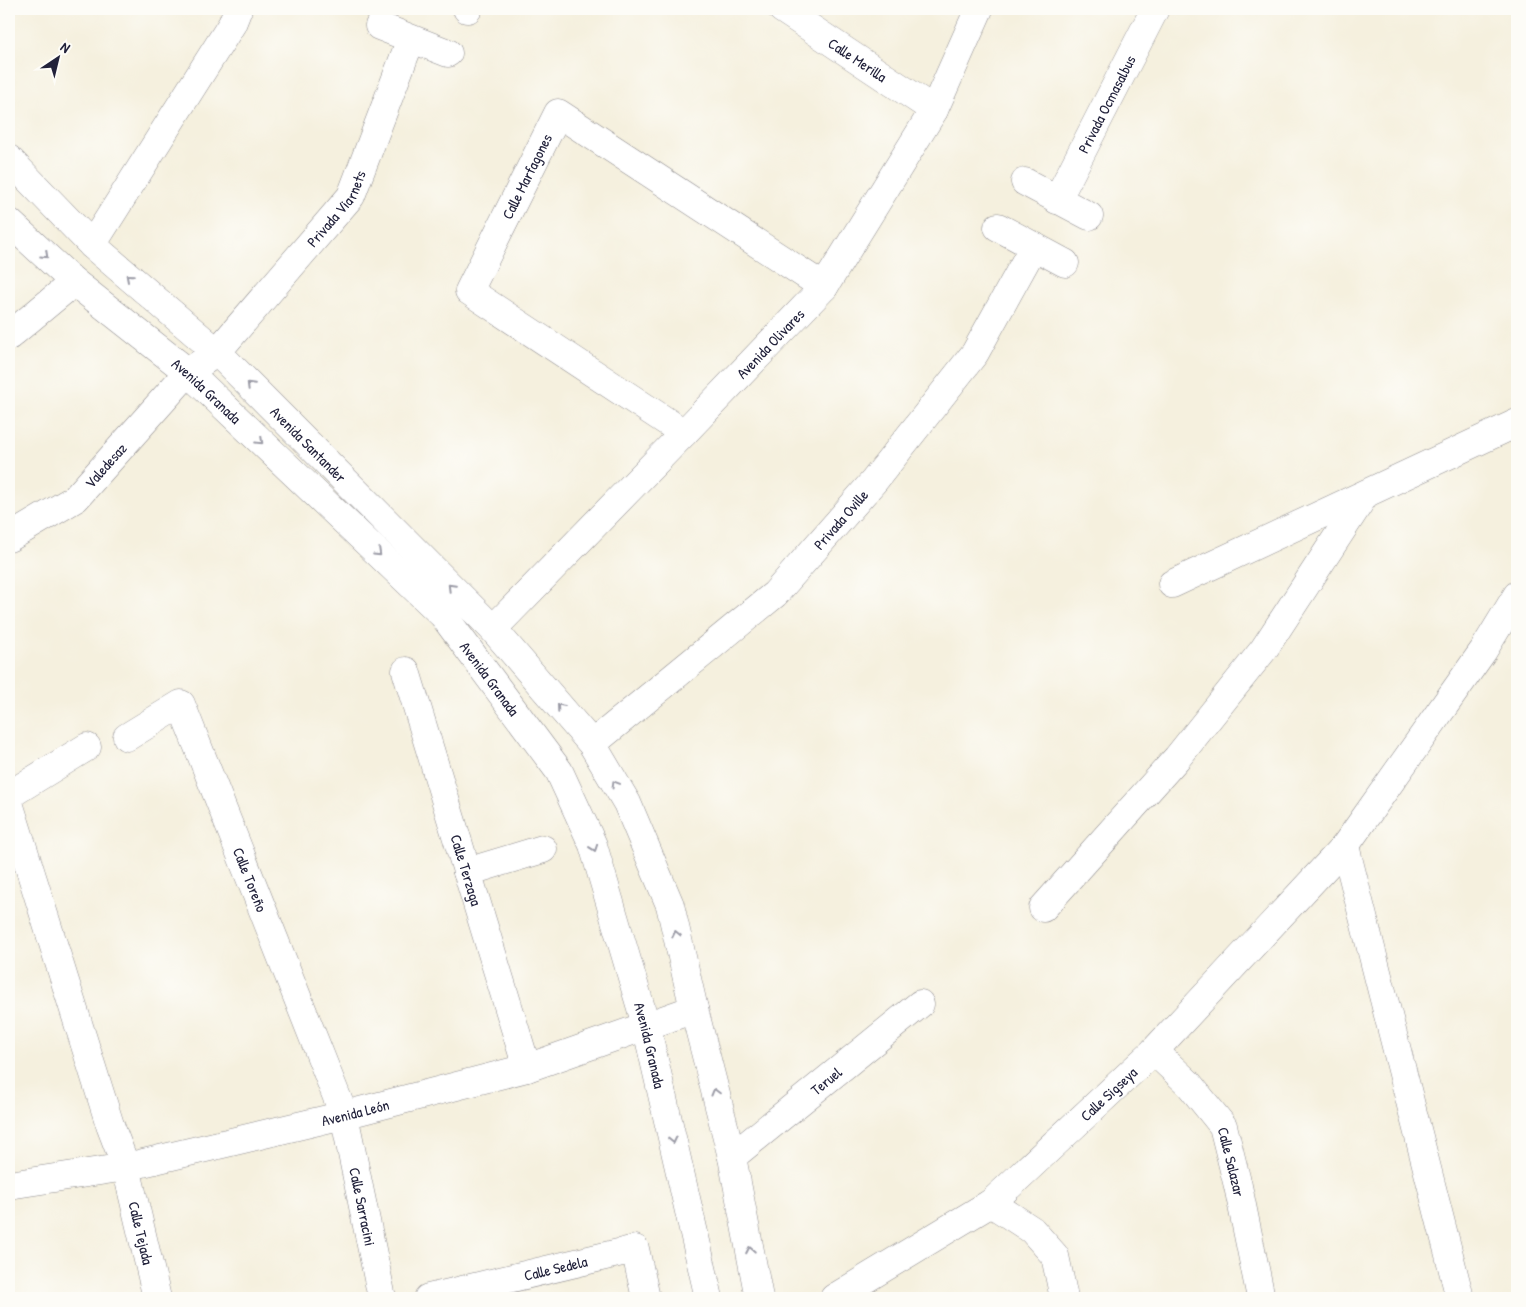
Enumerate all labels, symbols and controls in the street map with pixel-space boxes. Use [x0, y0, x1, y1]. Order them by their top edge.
north arrow [32, 32, 82, 82]
street label: Calle Merilla [824, 32, 891, 87]
text: N [57, 37, 75, 57]
street label: Privada Ocmasalbus [1072, 51, 1140, 156]
street label: Calle Marfagones [496, 130, 557, 223]
street label: Privada Viarnets [301, 167, 370, 251]
one-way arrow [39, 249, 48, 258]
one-way arrow [126, 273, 135, 282]
street label: Avenida Olivares [731, 303, 809, 383]
street label: Avenida Granada [168, 353, 246, 428]
one-way arrow [247, 382, 256, 391]
street label: Avenida Santander [266, 401, 351, 487]
one-way arrow [255, 435, 264, 444]
street label: Valedesaz [79, 437, 131, 492]
street label: Privada Oville [808, 485, 873, 554]
one-way arrow [372, 547, 381, 556]
one-way arrow [448, 584, 457, 593]
street label: Avenida Granada [455, 637, 525, 720]
one-way arrow [557, 704, 566, 713]
one-way arrow [612, 780, 622, 789]
street label: Calle Terzaga [446, 832, 487, 908]
one-way arrow [588, 843, 598, 852]
street label: Calle Toreño [228, 844, 273, 915]
one-way arrow [672, 929, 682, 938]
street label: Avenida Granada [629, 1000, 671, 1090]
street label: Teruel [806, 1061, 846, 1100]
street label: Calle Sigseya [1075, 1062, 1142, 1125]
one-way arrow [710, 1087, 721, 1096]
street label: Avenida León [319, 1093, 391, 1131]
street label: Calle Salazar [1213, 1125, 1250, 1199]
one-way arrow [667, 1135, 678, 1144]
street label: Calle Sarracini [345, 1166, 381, 1248]
street label: Calle Tejada [124, 1199, 159, 1267]
one-way arrow [745, 1246, 756, 1255]
street label: Calle Sedela [522, 1250, 589, 1285]

